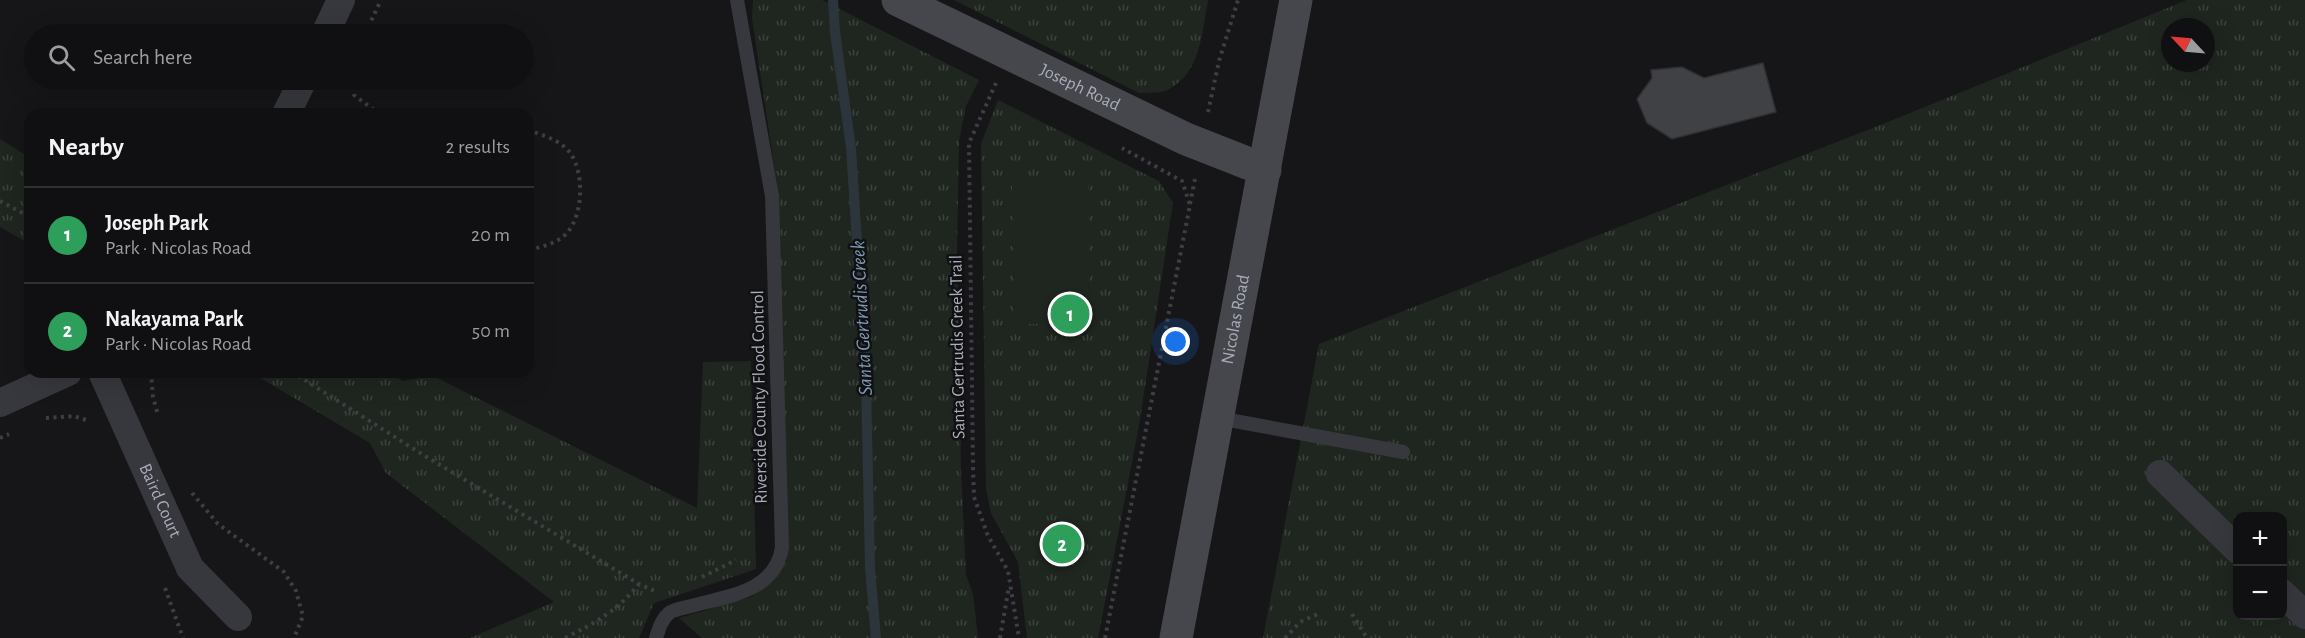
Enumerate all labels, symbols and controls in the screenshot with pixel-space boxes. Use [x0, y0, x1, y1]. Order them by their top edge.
north arrow [2161, 18, 2215, 72]
search box [24, 24, 534, 90]
icon: search [45, 41, 78, 74]
text: Search here [93, 46, 192, 68]
street label: Joseph Road [1037, 61, 1123, 115]
text: Nearby [48, 134, 124, 160]
text: 2 results [446, 137, 510, 157]
text: Joseph Park [105, 212, 209, 234]
text: 1 [64, 225, 71, 245]
text: 20 m [471, 225, 510, 245]
text: Park · Nicolas Road [105, 238, 251, 258]
water label: Santa Gertrudis Creek [848, 240, 876, 396]
street label: Santa Gertrudis Creek Trail [947, 255, 969, 439]
street label: Nicolas Road [1219, 273, 1253, 366]
street label: Riverside County Flood Control [749, 290, 771, 504]
pin: 1 [1050, 292, 1090, 336]
text: Nakayama Park [105, 308, 244, 330]
text: 2 [63, 321, 72, 341]
text: 50 m [472, 321, 510, 341]
your location [1161, 327, 1190, 356]
text: Park · Nicolas Road [105, 334, 251, 354]
street label: Baird Court [135, 461, 184, 541]
map controls [2233, 512, 2287, 620]
button: + [2233, 512, 2287, 566]
pin: 2 [1042, 522, 1082, 566]
button: − [2233, 566, 2287, 620]

